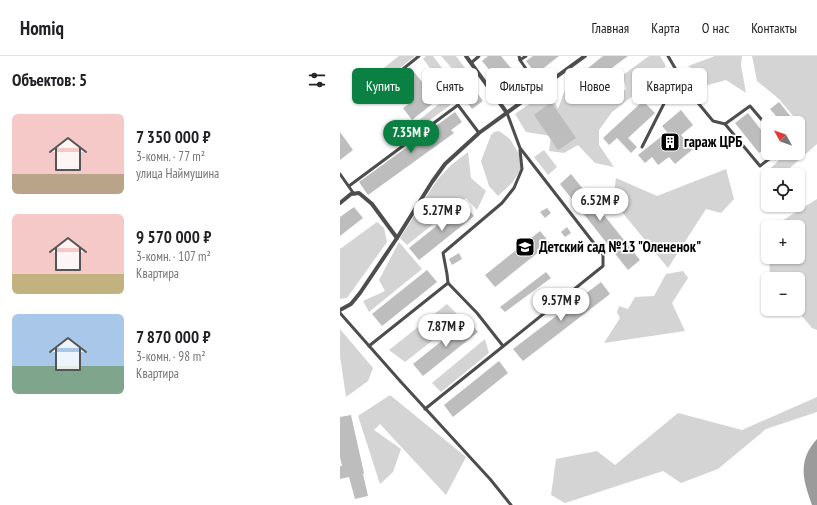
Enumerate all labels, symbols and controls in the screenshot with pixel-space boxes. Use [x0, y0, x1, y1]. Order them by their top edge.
text: Homiq [20, 16, 64, 40]
text: Главная [591, 19, 629, 37]
text: Карта [651, 19, 680, 37]
text: О нас [702, 19, 729, 37]
text: Контакты [751, 19, 797, 37]
chip: Купить [352, 68, 414, 104]
chip: Снять [422, 68, 478, 104]
chip: Фильтры [486, 68, 557, 104]
chip: Новое [565, 68, 624, 104]
chip: Квартира [632, 68, 707, 104]
text: Объектов: 5 [12, 69, 87, 91]
icon: filters [306, 69, 328, 91]
north arrow [761, 116, 805, 160]
map controls [761, 116, 805, 316]
pin: 7.35M ₽ [374, 120, 448, 154]
text: 7.35M ₽ [392, 124, 430, 141]
text: 7 350 000 ₽ [136, 126, 211, 148]
icon: home [44, 130, 92, 178]
building icon: гараж ЦРБ [659, 131, 681, 153]
place label: гараж ЦРБ [684, 132, 742, 151]
text: 3-комн. · 77 m² [136, 148, 205, 165]
text: улица Наймушина [136, 165, 219, 182]
button: locate [761, 168, 805, 212]
pin: 6.52M ₽ [563, 188, 637, 222]
text: 6.52M ₽ [581, 192, 619, 209]
pin: 5.27M ₽ [405, 198, 479, 232]
text: 5.27M ₽ [423, 202, 461, 219]
button: + [761, 220, 805, 264]
text: 9 570 000 ₽ [136, 226, 211, 248]
icon: home [44, 230, 92, 278]
school or university icon: Детский сад №13 "Олененок" [514, 236, 536, 258]
place label: Детский сад №13 "Олененок" [539, 237, 701, 256]
text: 3-комн. · 107 m² [136, 248, 211, 265]
text: Квартира [136, 265, 179, 282]
button: − [761, 272, 805, 316]
pin: 9.57M ₽ [524, 288, 598, 322]
text: 9.57M ₽ [542, 292, 580, 309]
pin: 7.87M ₽ [409, 314, 483, 348]
text: 7.87M ₽ [427, 318, 465, 335]
text: 7 870 000 ₽ [136, 326, 211, 348]
icon: home [44, 330, 92, 378]
text: 3-комн. · 98 m² [136, 348, 206, 365]
text: Квартира [136, 365, 179, 382]

